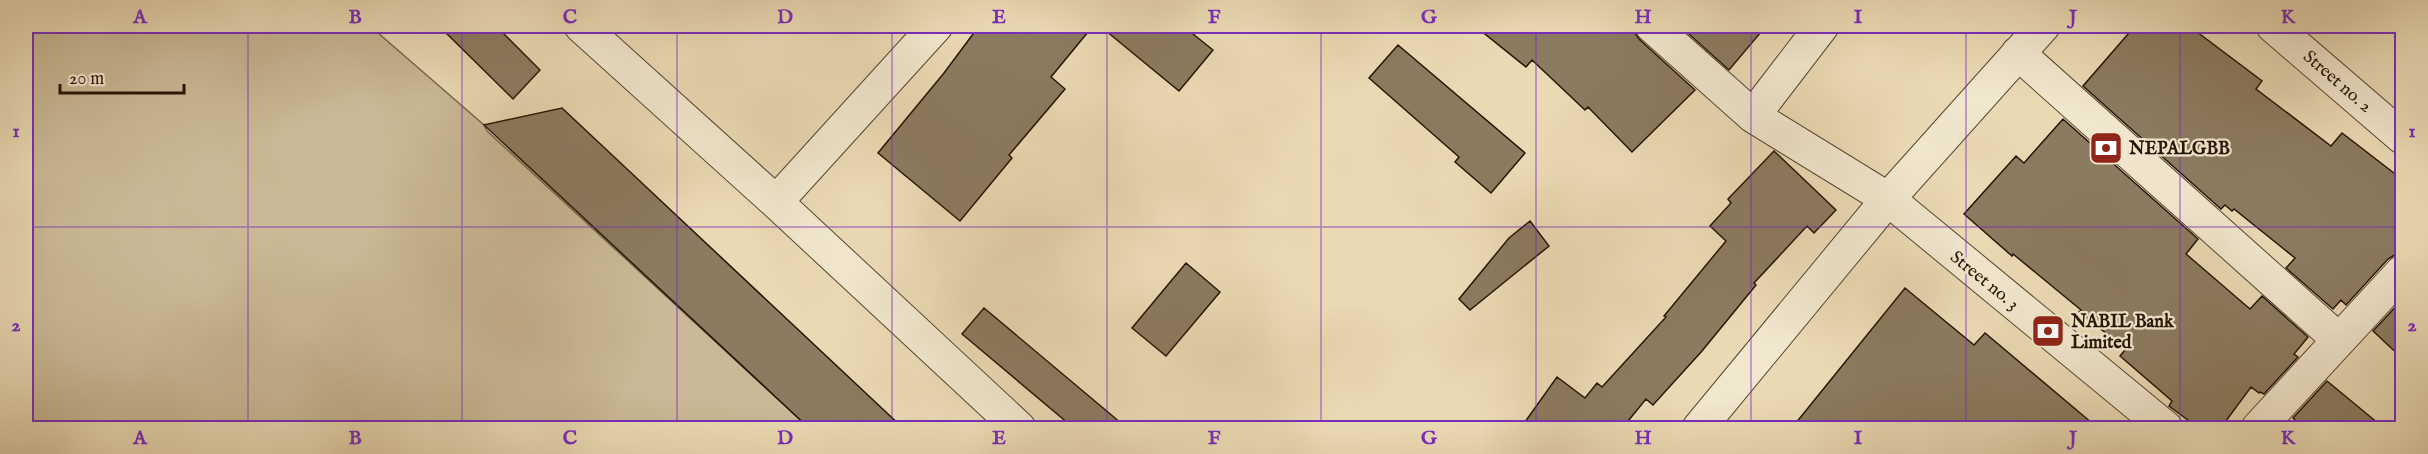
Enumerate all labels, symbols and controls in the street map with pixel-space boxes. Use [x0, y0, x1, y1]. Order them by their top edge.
text: A [132, 5, 148, 30]
text: B [348, 5, 362, 30]
text: C [563, 5, 577, 30]
text: D [777, 5, 793, 30]
text: E [992, 5, 1006, 30]
text: F [1208, 5, 1221, 30]
text: G [1421, 5, 1438, 30]
text: H [1634, 5, 1652, 30]
text: I [1854, 5, 1863, 30]
text: J [2066, 5, 2078, 30]
text: K [2281, 5, 2297, 30]
street label: Street no. 2 [2298, 46, 2376, 118]
scale bar [60, 57, 184, 95]
text: 20 m [69, 68, 104, 91]
text: 1 [12, 119, 20, 144]
text: 1 [2408, 119, 2416, 144]
bank icon: NEPALGBB [2088, 130, 2124, 166]
place label: NEPALGBB [2128, 138, 2230, 161]
street label: Street no. 3 [1945, 246, 2023, 316]
place label: NABIL Bank Limited [2070, 311, 2175, 355]
text: 2 [11, 313, 21, 338]
bank icon: NABIL Bank Limited [2030, 313, 2066, 349]
text: 2 [2407, 313, 2417, 338]
text: A [132, 426, 148, 451]
text: B [348, 426, 362, 451]
text: C [563, 426, 577, 451]
text: D [777, 426, 793, 451]
text: E [992, 426, 1006, 451]
text: F [1208, 426, 1221, 451]
text: G [1421, 426, 1438, 451]
text: H [1634, 426, 1652, 451]
text: I [1854, 426, 1863, 451]
text: J [2066, 426, 2078, 451]
text: K [2281, 426, 2297, 451]

